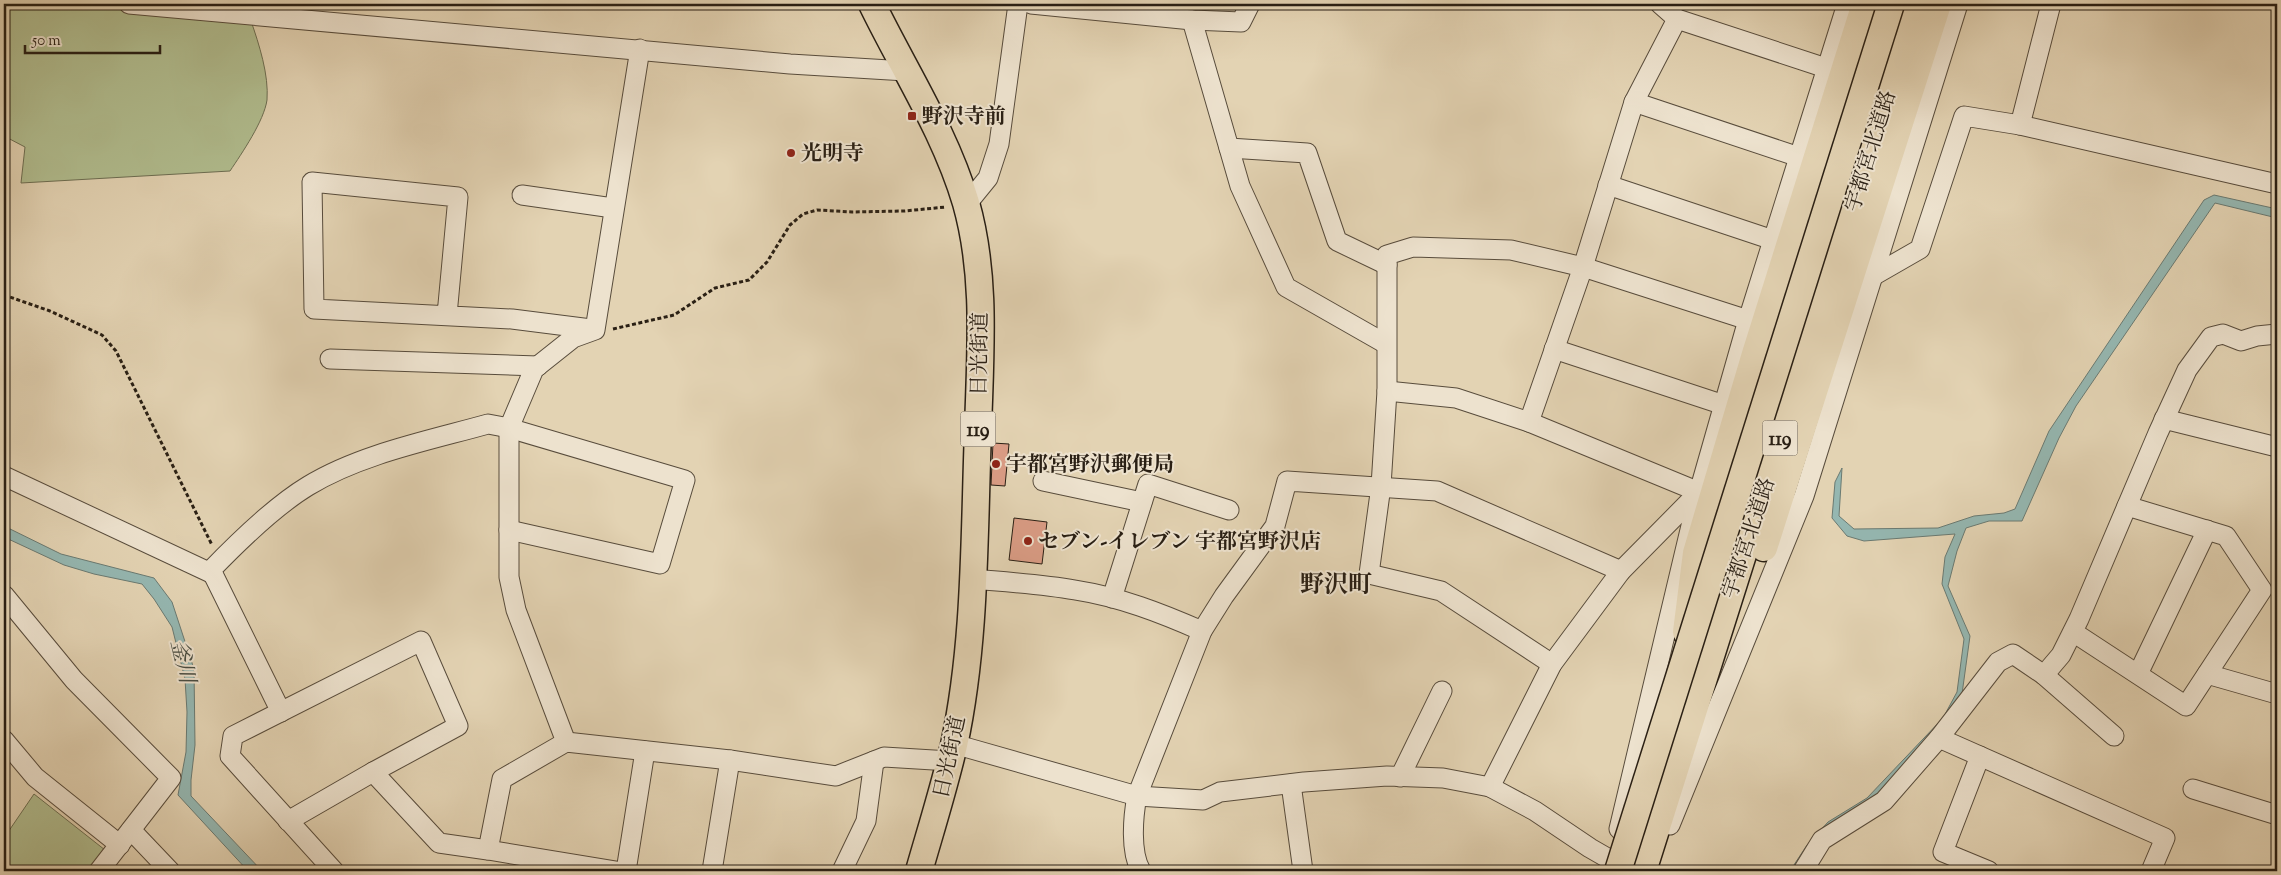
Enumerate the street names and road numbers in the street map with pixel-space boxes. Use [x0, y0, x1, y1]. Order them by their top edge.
street label: 宇都宮北道路 [1839, 87, 1905, 216]
street label: 日光街道 [965, 312, 997, 396]
road number: 119 [960, 412, 996, 446]
road number: 119 [1762, 420, 1798, 456]
street label: 宇都宮北道路 [1716, 474, 1784, 603]
street label: 日光街道 [928, 713, 974, 802]

